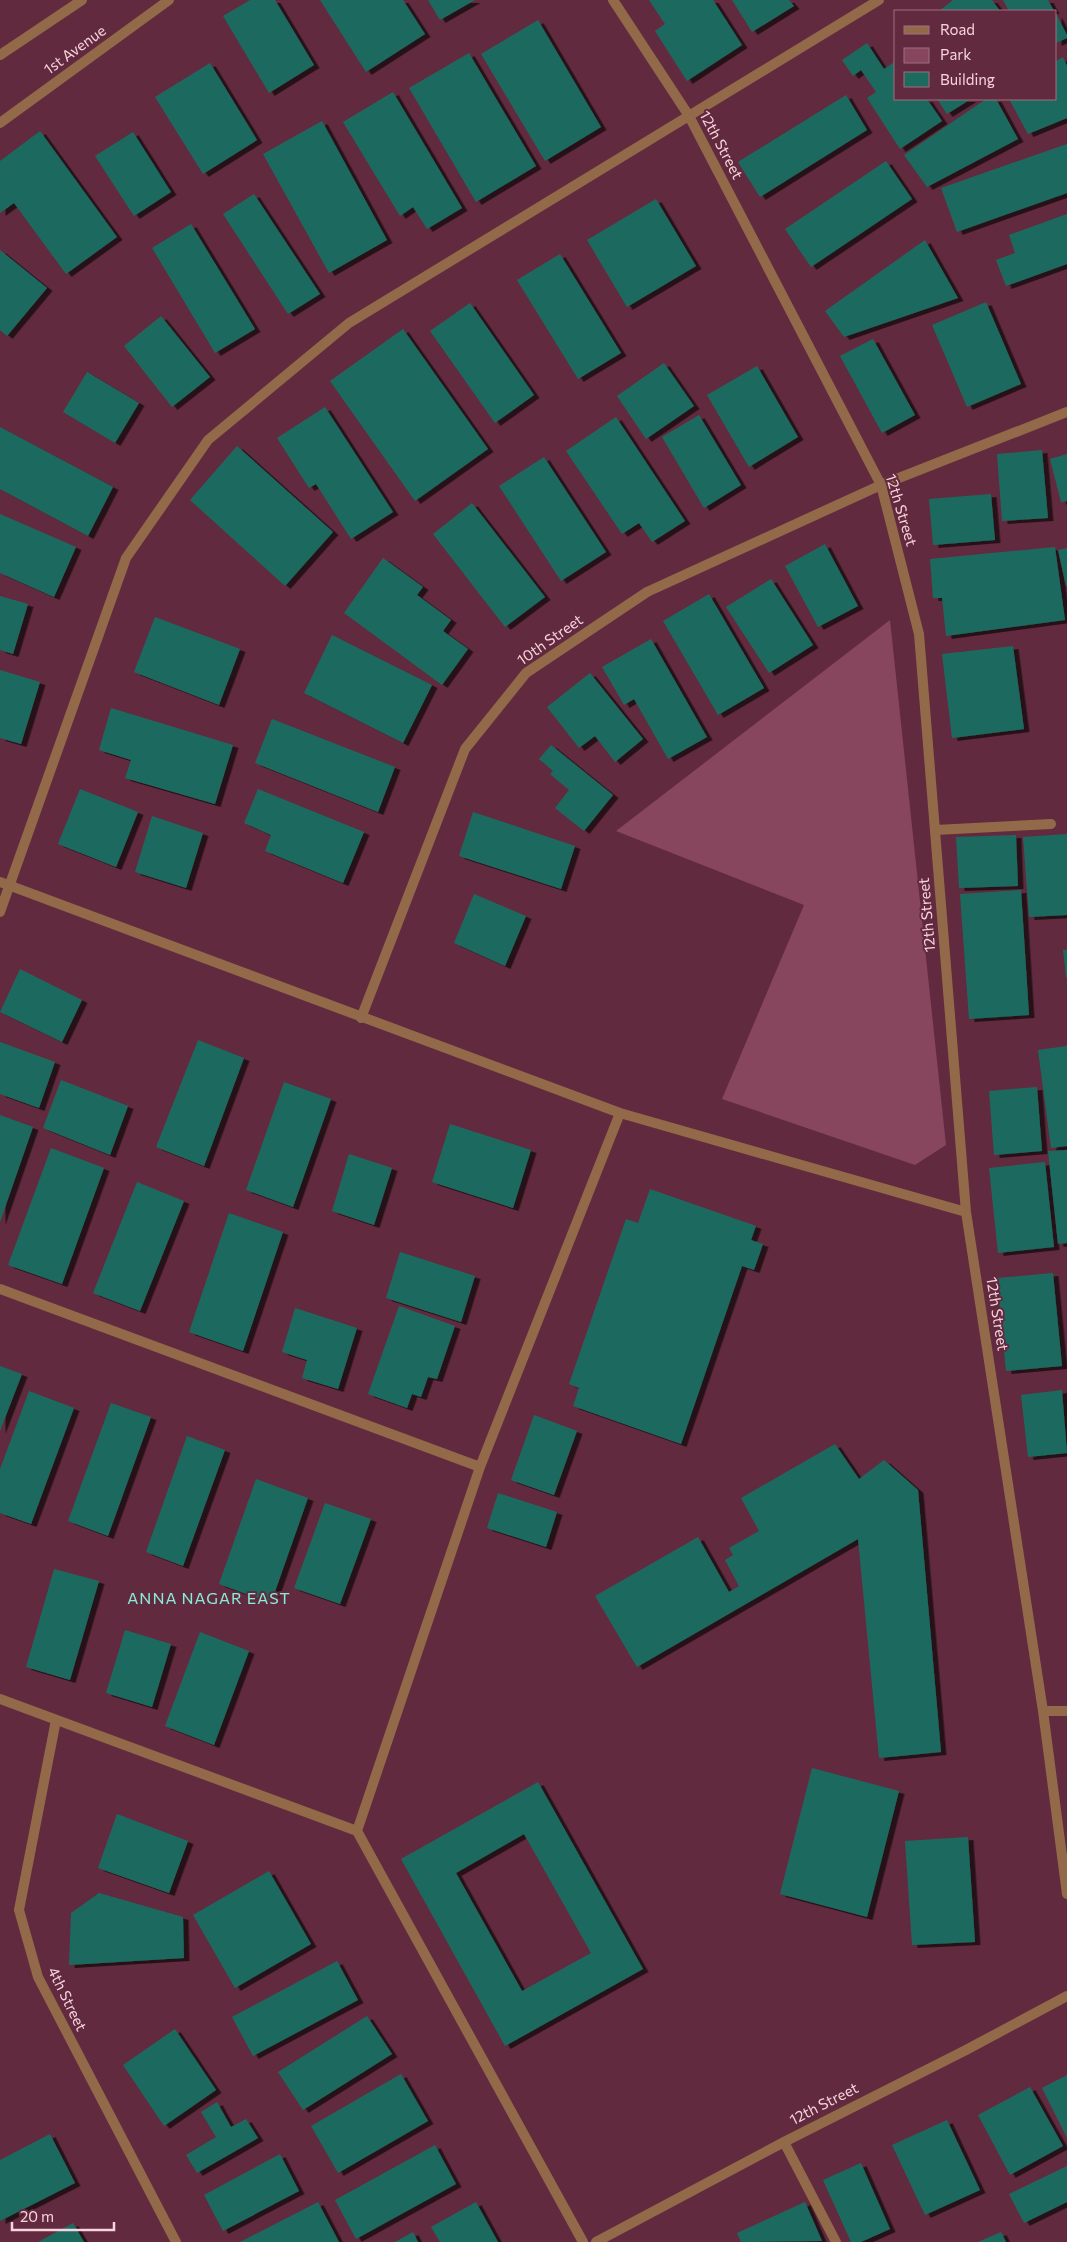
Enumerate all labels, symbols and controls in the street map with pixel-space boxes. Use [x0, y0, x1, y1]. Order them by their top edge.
legend [894, 10, 1057, 100]
text: Road [940, 20, 975, 38]
street label: 1st Avenue [40, 21, 109, 78]
text: Park [940, 45, 971, 63]
text: Building [940, 70, 995, 88]
street label: 12th Street [696, 107, 747, 182]
street label: 12th Street [882, 471, 921, 548]
street label: 10th Street [513, 610, 586, 668]
street label: 12th Street [914, 877, 938, 953]
street label: 12th Street [983, 1276, 1013, 1352]
district label: ANNA NAGAR EAST [127, 1588, 291, 1607]
street label: 4th Street [45, 1964, 91, 2034]
street label: 12th Street [786, 2078, 861, 2128]
scale bar [12, 2200, 115, 2232]
text: 20 m [20, 2207, 54, 2225]

